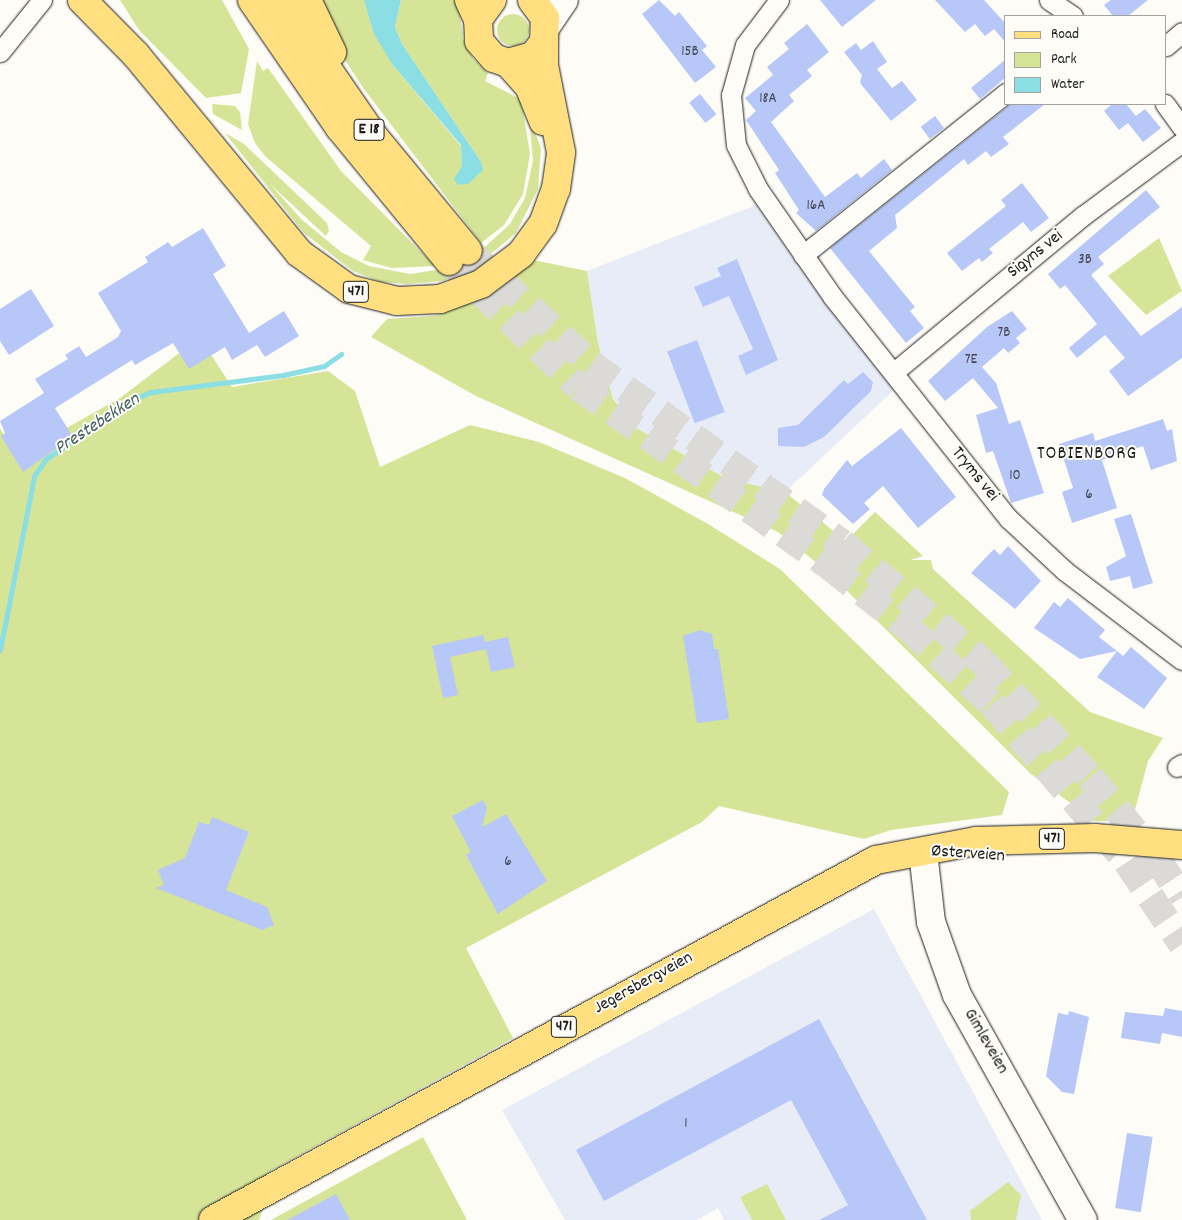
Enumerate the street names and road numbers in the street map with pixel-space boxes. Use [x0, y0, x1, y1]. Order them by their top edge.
road number: E 18 [353, 116, 385, 144]
street label: Sigyns vei [1004, 226, 1068, 284]
road number: 471 [342, 278, 370, 306]
street label: Tryms vei [945, 443, 1003, 507]
road number: 471 [1038, 826, 1066, 852]
street label: Østerveien [931, 842, 1005, 868]
street label: Jegersbergveien [591, 948, 697, 1020]
street label: Gimleveien [958, 1005, 1012, 1079]
road number: 471 [550, 1014, 578, 1040]

